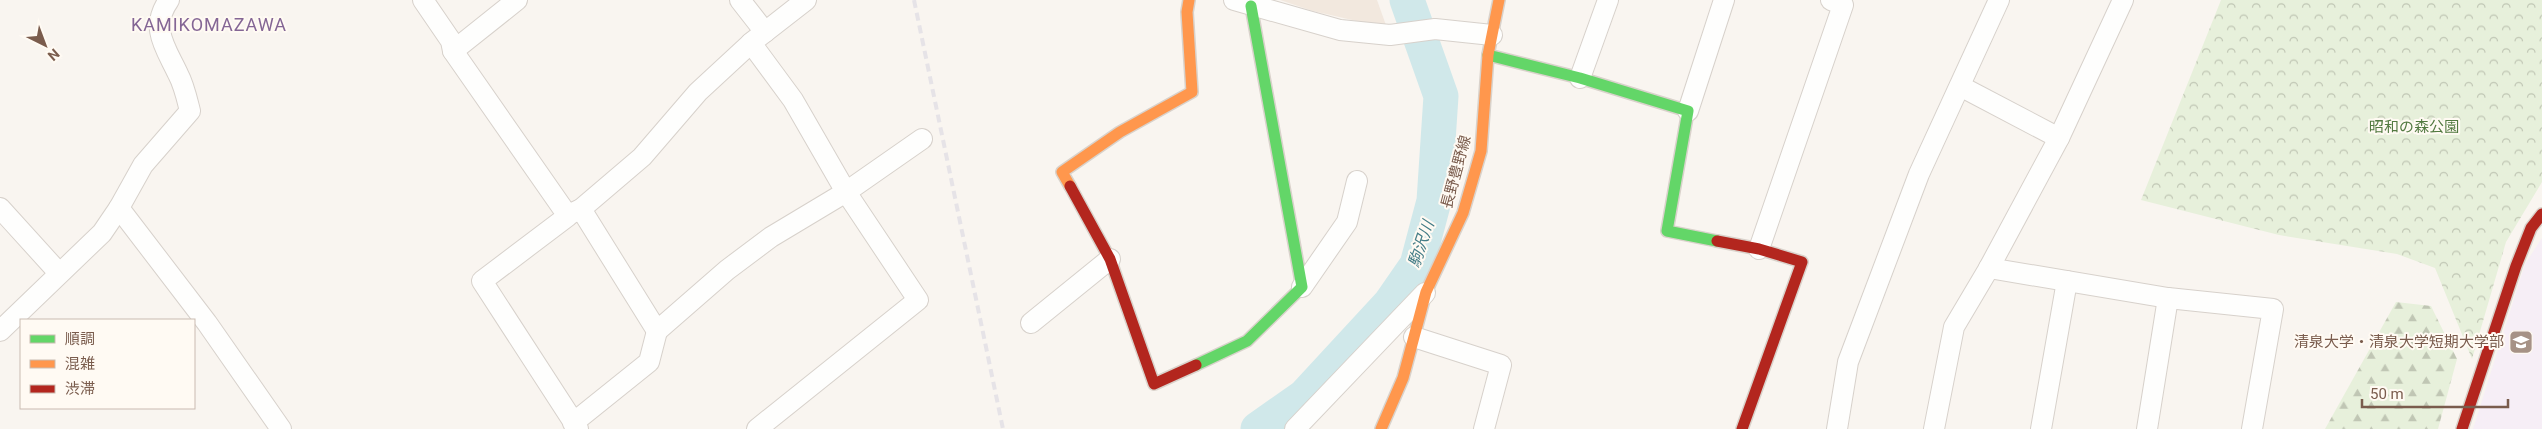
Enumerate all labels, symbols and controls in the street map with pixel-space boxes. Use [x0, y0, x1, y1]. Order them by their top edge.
district label: KAMIKOMAZAWA [131, 14, 287, 35]
north arrow [20, 20, 70, 70]
text: N [45, 45, 63, 64]
park label: 昭和の森公園 [2369, 118, 2459, 136]
street label: 長野豊野線 [1438, 133, 1474, 211]
water label: 駒沢川 [1404, 216, 1438, 270]
legend [20, 319, 195, 409]
school or university icon: 清泉大学・清泉大学短期大学部 [2508, 329, 2534, 355]
text: 順調 [65, 330, 95, 348]
place label: 清泉大学・清泉大学短期大学部 [2294, 333, 2504, 351]
text: 混雑 [65, 355, 95, 373]
scale bar [2362, 376, 2508, 408]
text: 渋滞 [65, 380, 95, 398]
text: 50 m [2370, 385, 2404, 403]

